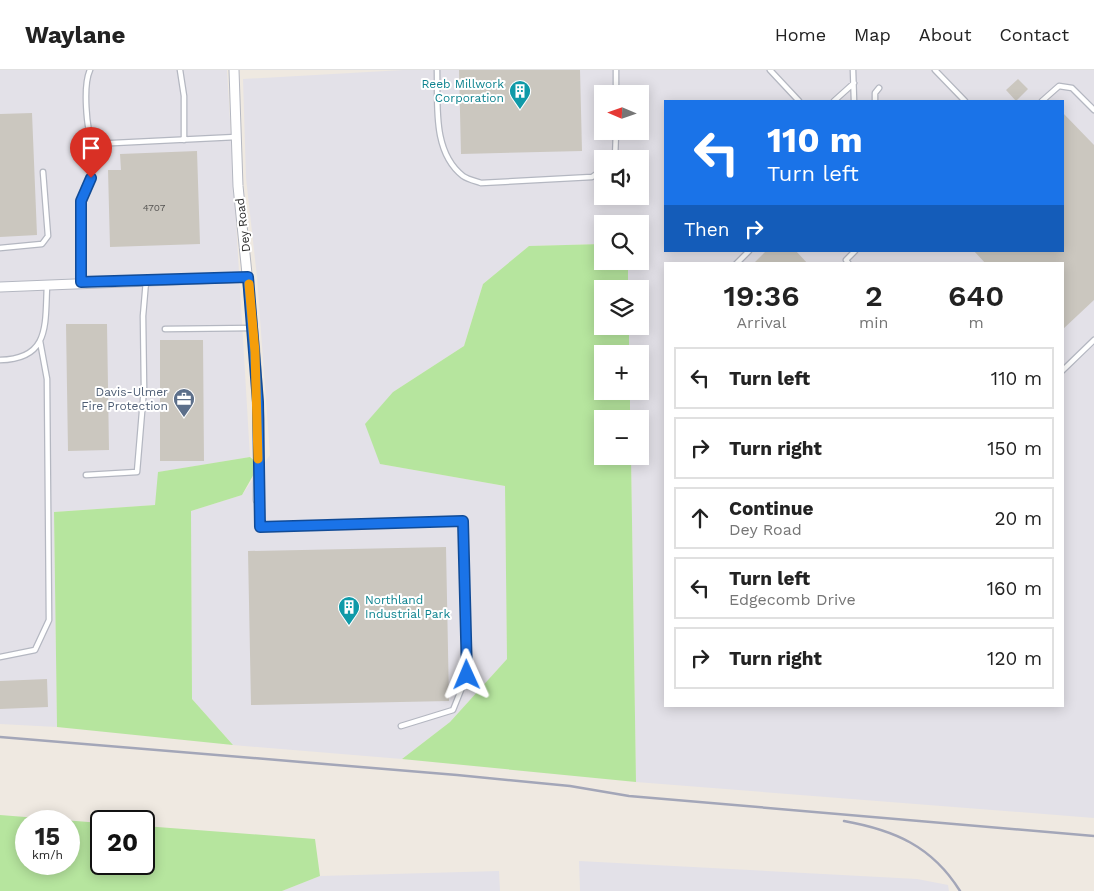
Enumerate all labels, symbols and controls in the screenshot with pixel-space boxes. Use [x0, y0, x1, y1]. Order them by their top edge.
text: Waylane [25, 21, 125, 49]
text: Home [775, 24, 826, 45]
text: Map [854, 24, 891, 45]
text: About [919, 24, 971, 45]
text: Contact [999, 24, 1069, 45]
place label: Reeb Millwork Corporation [421, 77, 504, 105]
building icon: Reeb Millwork Corporation [508, 79, 532, 110]
north arrow [594, 85, 649, 140]
map controls [594, 85, 649, 465]
text: 110 m [767, 119, 863, 161]
icon: left [684, 120, 749, 185]
pin [70, 127, 112, 178]
icon: arrive [77, 134, 105, 162]
button: sound [594, 150, 649, 205]
text: Turn left [767, 161, 859, 186]
street label: Dey Road [233, 197, 253, 253]
house number: 4707 [143, 202, 166, 213]
button: search [594, 215, 649, 270]
icon: right [740, 215, 768, 243]
text: Then [684, 218, 730, 241]
text: 19:36 [724, 278, 800, 313]
text: 2 [865, 278, 883, 313]
text: 640 [948, 278, 1004, 313]
button: layers [594, 280, 649, 335]
text: Arrival [737, 313, 787, 332]
text: min [859, 313, 888, 332]
text: m [969, 313, 984, 332]
button: + [594, 345, 649, 400]
icon: left [686, 364, 714, 392]
text: Turn left [729, 367, 810, 390]
text: 110 m [991, 367, 1042, 390]
place label: Davis-Ulmer Fire Protection [81, 385, 168, 413]
office icon: Davis-Ulmer Fire Protection [172, 387, 196, 418]
button: − [594, 410, 649, 465]
icon: right [686, 434, 714, 462]
text: Turn right [729, 437, 822, 460]
text: 150 m [987, 437, 1042, 460]
text: Continue [729, 497, 813, 520]
icon: ahead [686, 504, 714, 532]
text: 20 m [995, 507, 1042, 530]
text: Dey Road [729, 520, 802, 539]
text: Turn left [729, 567, 810, 590]
icon: left [686, 574, 714, 602]
text: 160 m [987, 577, 1042, 600]
text: Edgecomb Drive [729, 590, 856, 609]
place label: Northland Industrial Park [365, 593, 450, 621]
building icon: Northland Industrial Park [337, 595, 361, 626]
icon: right [686, 644, 714, 672]
text: Turn right [729, 647, 822, 670]
text: 120 m [987, 647, 1042, 670]
position arrow [440, 648, 492, 700]
speed limit sign: 20 [90, 810, 155, 875]
text: 15 [35, 822, 60, 851]
text: km/h [32, 848, 63, 862]

